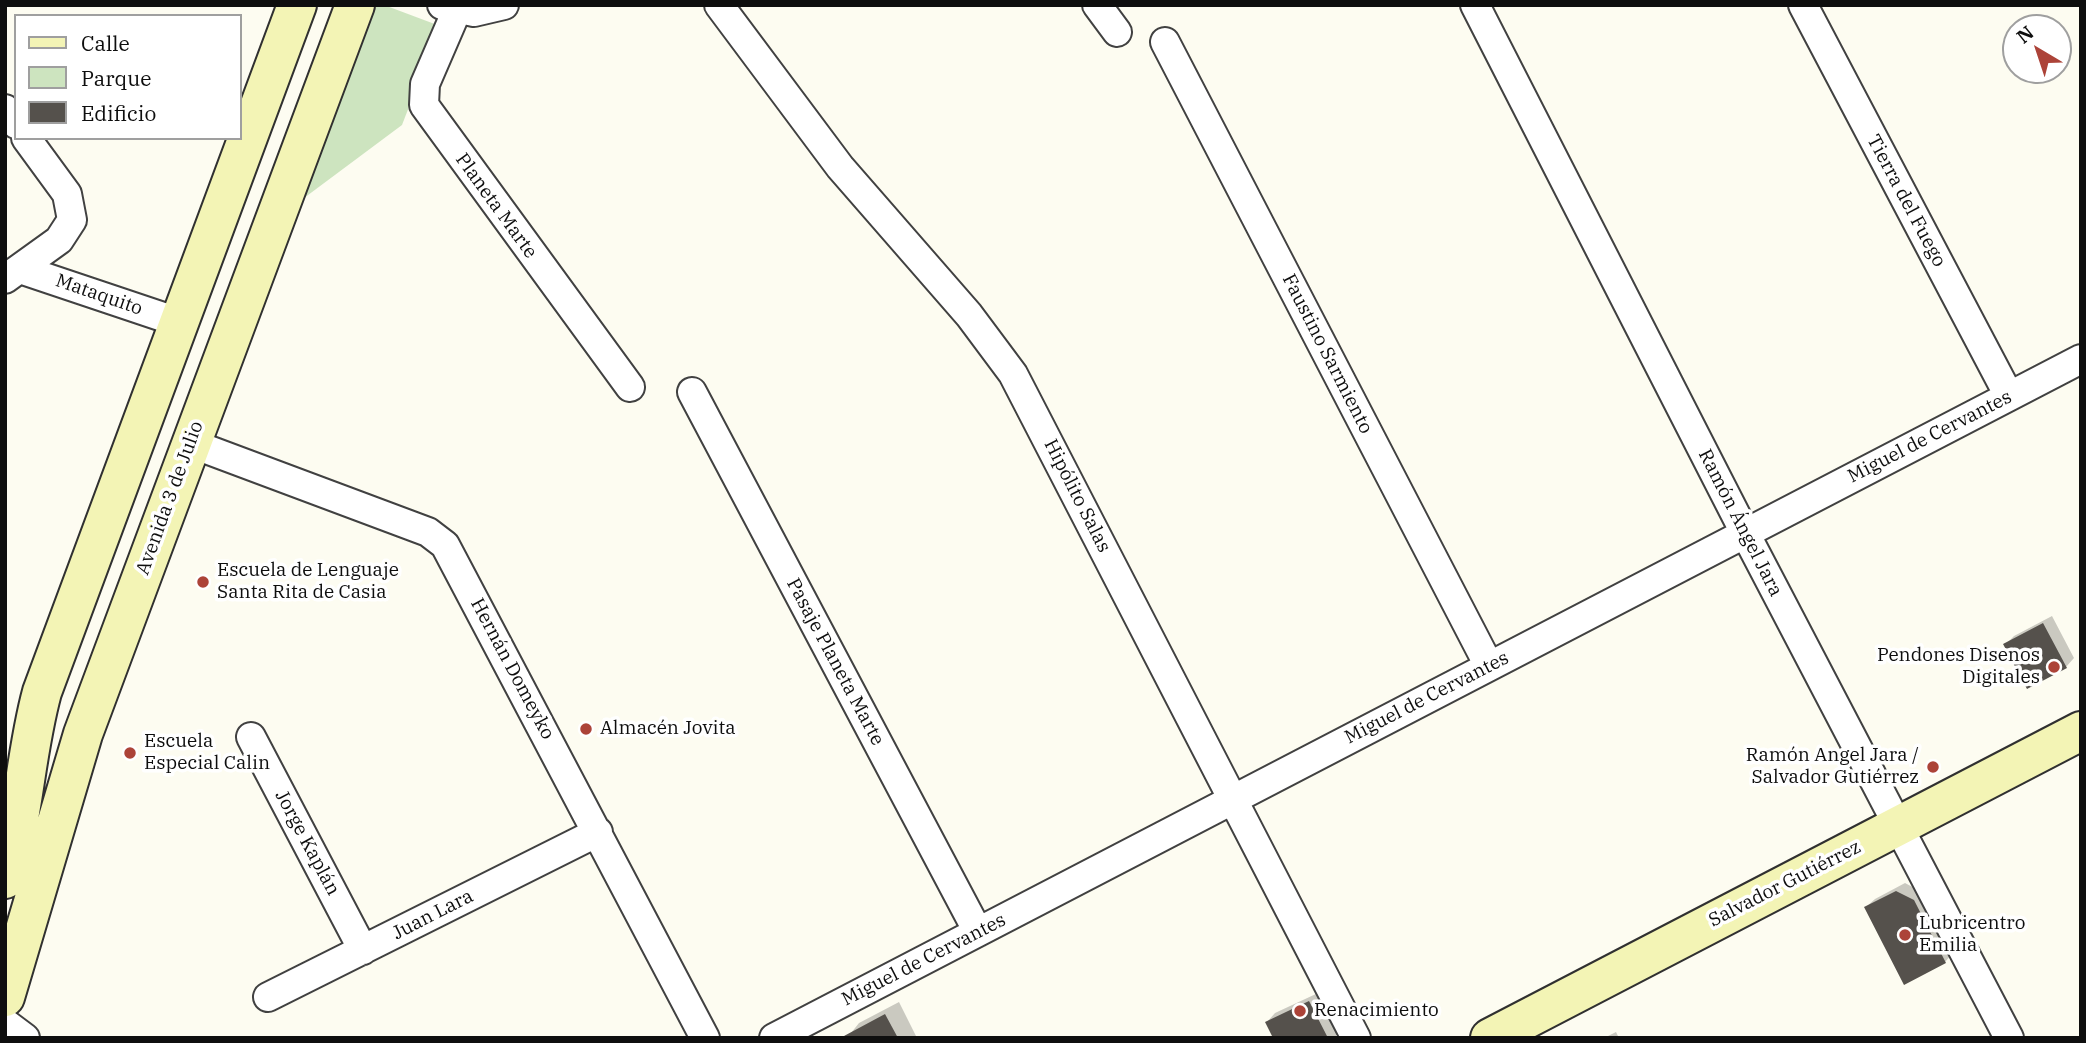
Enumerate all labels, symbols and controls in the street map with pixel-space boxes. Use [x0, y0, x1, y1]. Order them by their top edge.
legend [14, 14, 242, 140]
north arrow [2002, 14, 2072, 84]
text: N [2012, 20, 2038, 48]
text: Calle [81, 29, 130, 57]
text: Parque [81, 64, 151, 92]
text: Edificio [81, 99, 156, 127]
street label: Tierra del Fuego [1862, 131, 1950, 271]
street label: Planeta Marte [450, 149, 542, 263]
street label: Mataquito [53, 270, 145, 320]
street label: Faustino Sarmiento [1277, 270, 1377, 438]
street label: Miguel de Cervantes [1844, 386, 2016, 488]
street label: Avenida 3 de Julio [132, 418, 208, 578]
street label: Hipólito Salas [1039, 436, 1115, 556]
street label: Ramón Ángel Jara [1693, 446, 1787, 600]
place label: Escuela de Lenguaje Santa Rita de Casia [217, 560, 399, 604]
marker: Escuela de Lenguaje Santa Rita de Casia [195, 574, 211, 590]
street label: Pasaje Planeta Marte [781, 574, 889, 750]
street label: Hernán Domeyko [465, 595, 559, 743]
place label: Pendones Disenos Digitales [1877, 645, 2040, 689]
street label: Miguel de Cervantes [1341, 647, 1513, 749]
marker: Pendones Disenos Digitales [2046, 659, 2062, 675]
place label: Almacén Jovita [600, 718, 736, 740]
marker: Almacén Jovita [578, 721, 594, 737]
place label: Escuela Especial Calin [144, 731, 270, 775]
marker: Escuela Especial Calin [122, 745, 138, 761]
place label: Ramón Angel Jara / Salvador Gutiérrez [1746, 745, 1919, 789]
marker: Ramón Angel Jara / Salvador Gutiérrez [1925, 759, 1941, 775]
street label: Jorge Kaplán [270, 787, 344, 899]
street label: Salvador Gutiérrez [1705, 836, 1865, 932]
street label: Juan Lara [389, 885, 477, 945]
street label: Miguel de Cervantes [838, 909, 1010, 1011]
place label: Lubricentro Emilia [1919, 913, 2025, 957]
marker: Lubricentro Emilia [1897, 927, 1913, 943]
place label: Renacimiento [1314, 1000, 1439, 1022]
marker: Renacimiento [1292, 1003, 1308, 1019]

